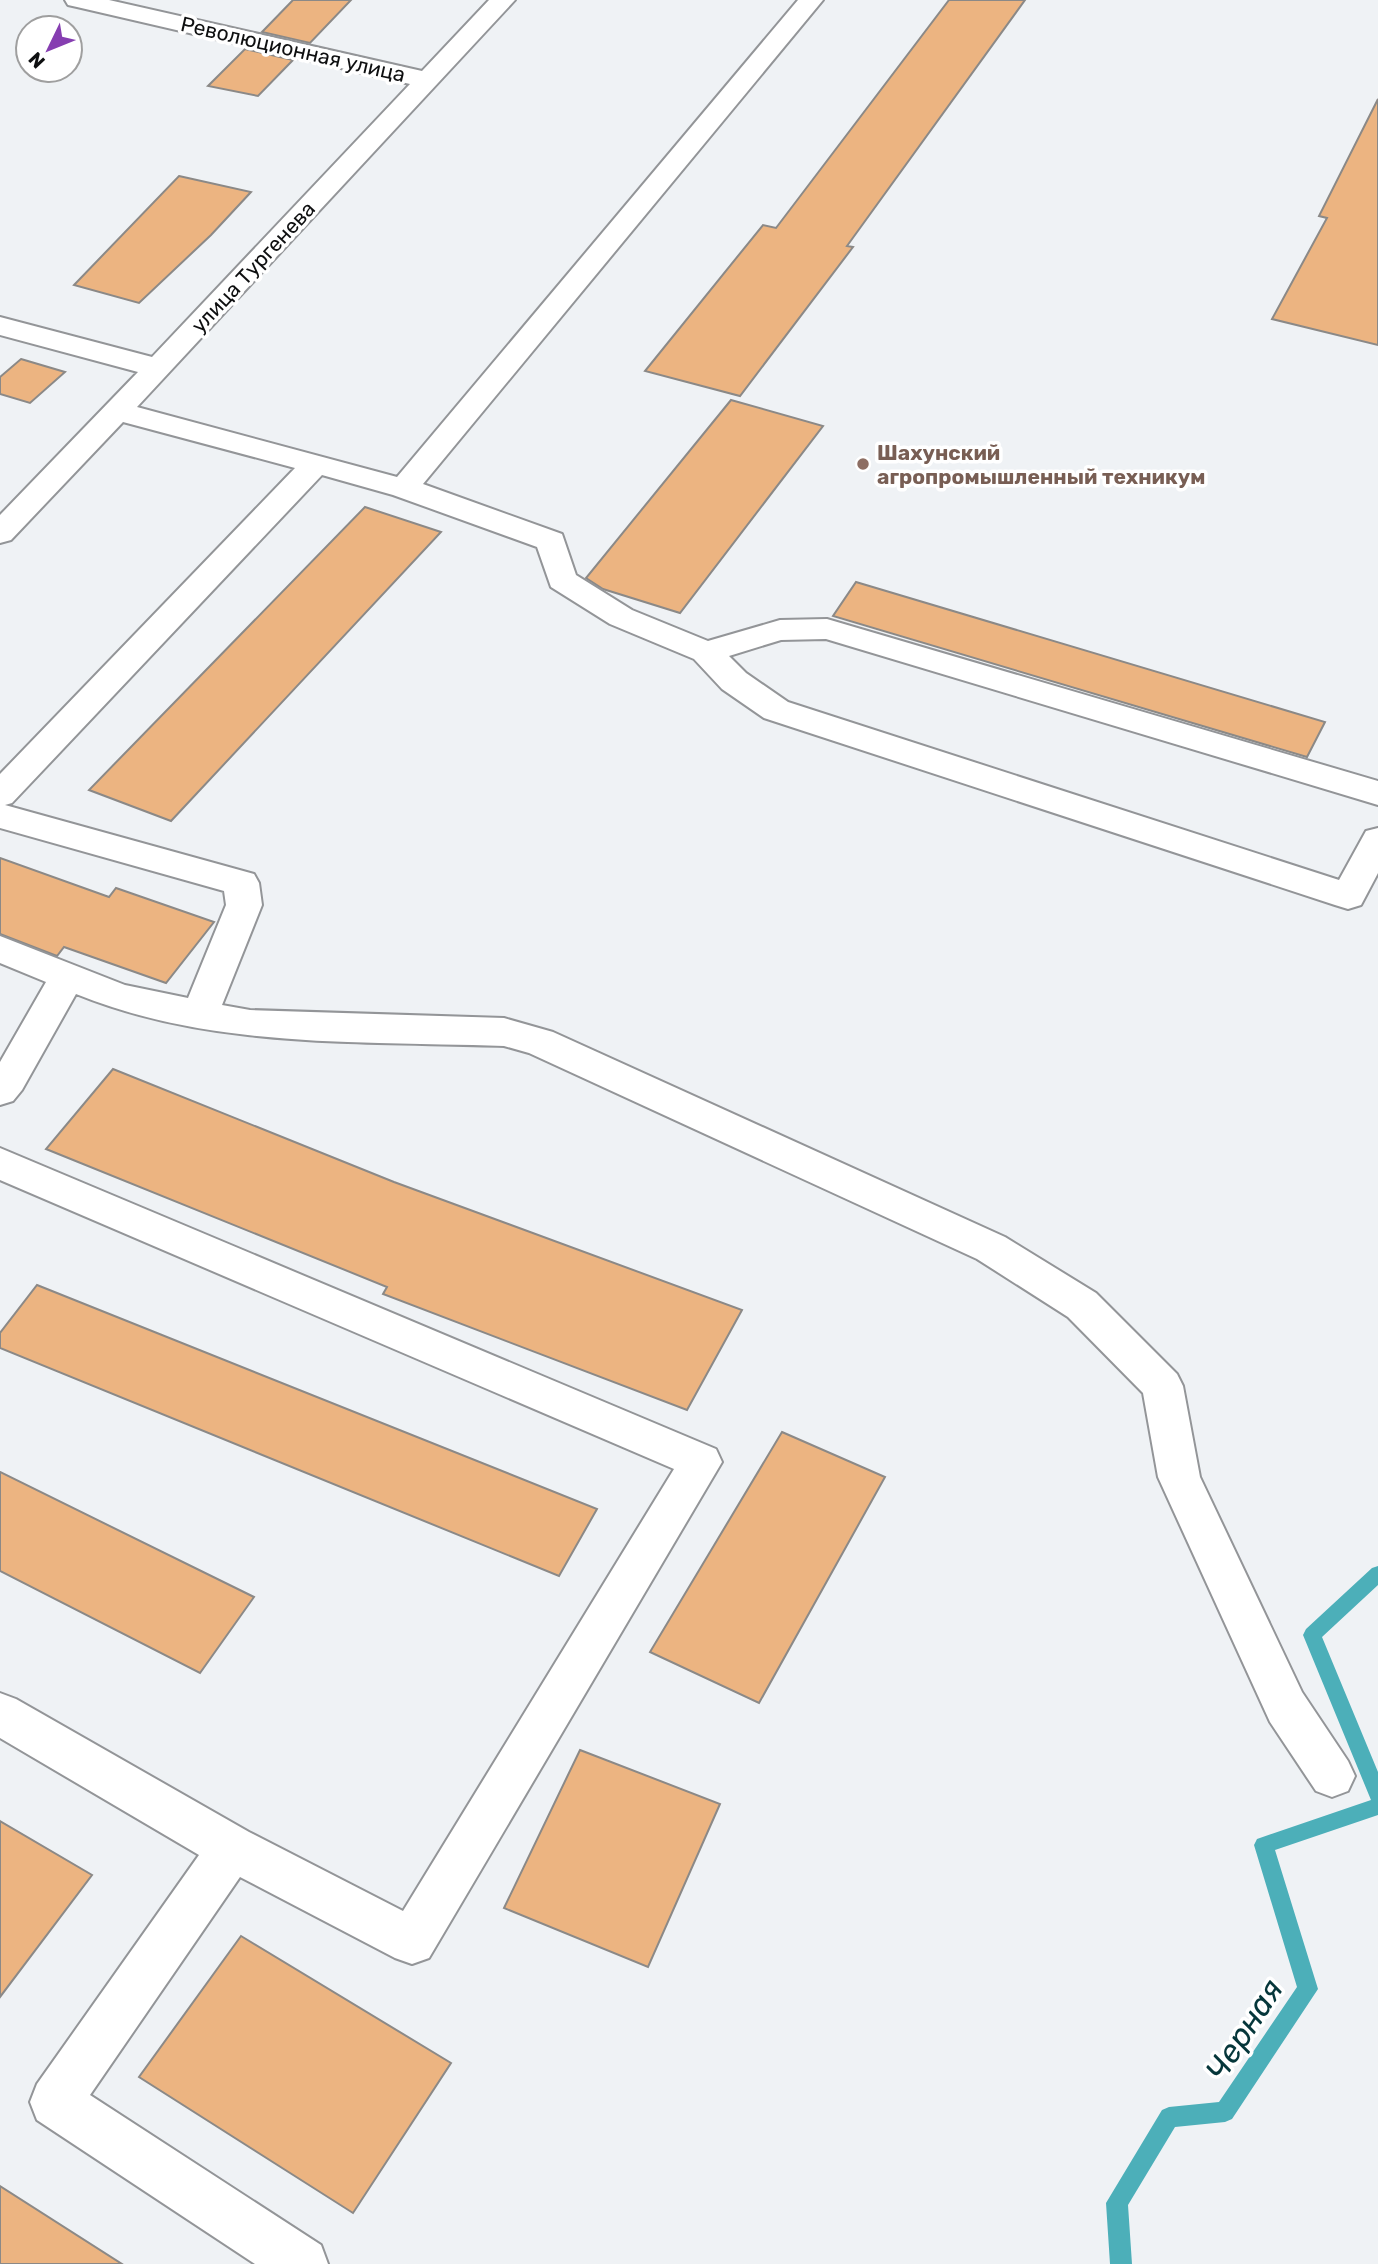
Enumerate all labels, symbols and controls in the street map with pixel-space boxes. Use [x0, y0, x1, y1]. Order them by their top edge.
street label: Революционная улица [178, 11, 408, 87]
north arrow [14, 14, 84, 84]
text: N [24, 47, 50, 73]
street label: улица Тургенева [186, 196, 320, 338]
place label: Шахунский агропромышленный техникум [877, 440, 1205, 489]
marker: Шахунский агропромышленный техникум [855, 456, 871, 472]
water label: Черная [1197, 1972, 1291, 2088]

